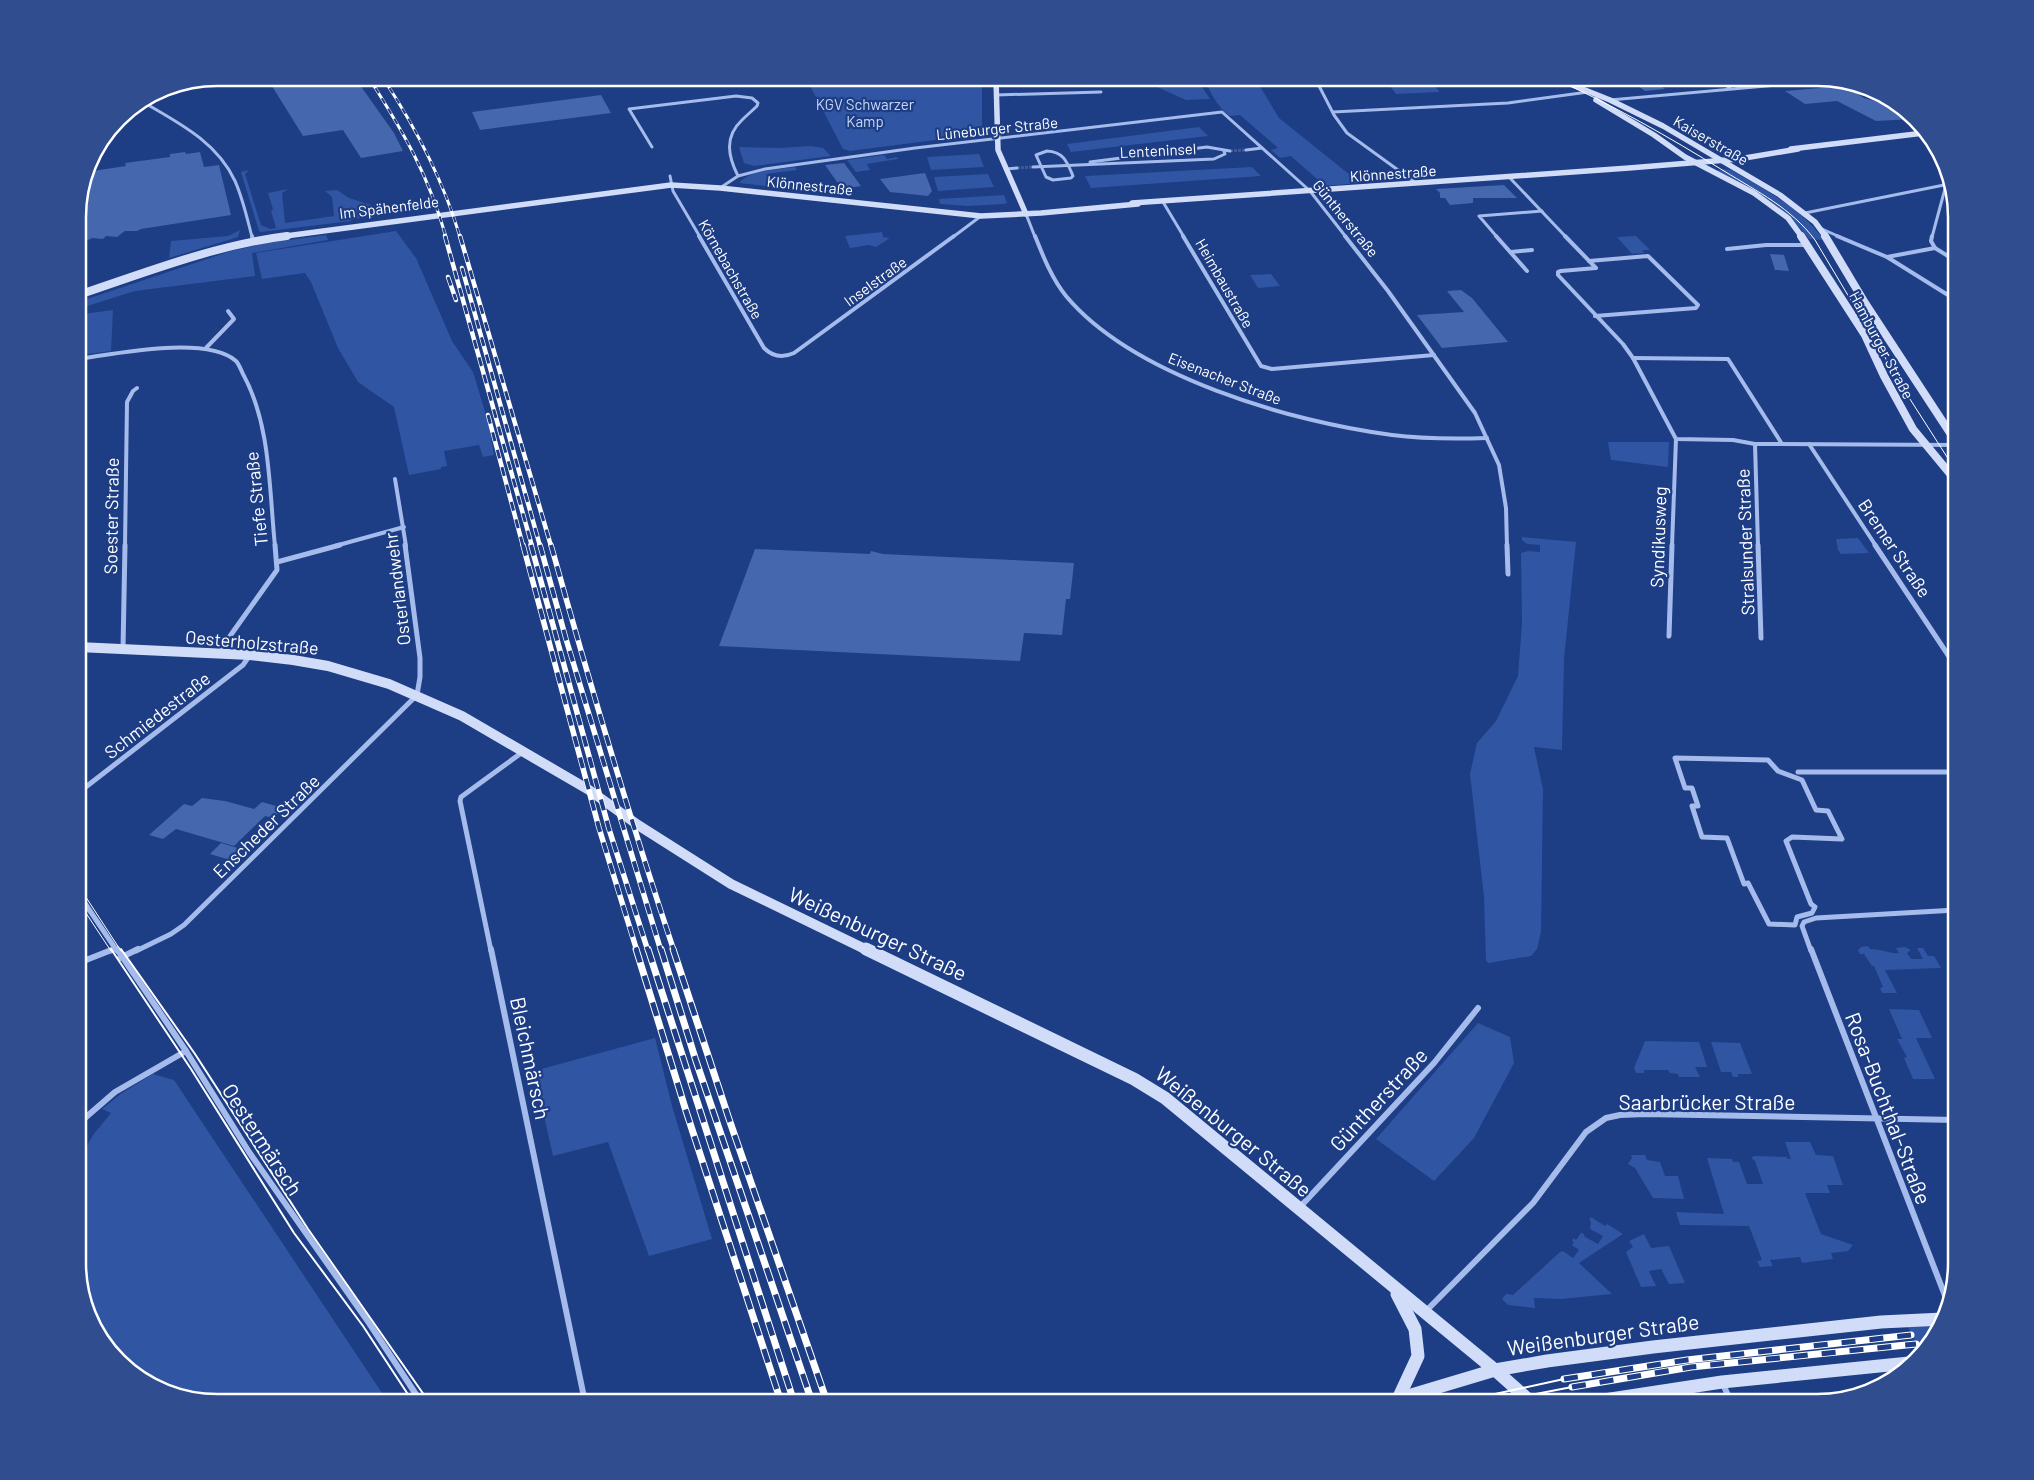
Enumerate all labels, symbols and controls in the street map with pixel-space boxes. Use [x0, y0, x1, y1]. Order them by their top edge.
park label: KGV Schwarzer Kamp [816, 95, 915, 130]
street label: Kaiserstraße [1670, 111, 1752, 169]
street label: Lüneburger Straße [935, 113, 1059, 143]
street label: Lenteninsel [1119, 139, 1197, 161]
street label: Klönnestraße [1349, 161, 1437, 185]
street label: Klönnestraße [766, 172, 854, 198]
street label: Güntherstraße [1309, 176, 1383, 260]
street label: Im Spähenfelde [338, 192, 440, 222]
street label: Körnebachstraße [695, 216, 767, 322]
street label: Heimbaustraße [1192, 235, 1258, 331]
street label: Inselstraße [840, 252, 910, 310]
street label: Hamburger Straße [1846, 288, 1918, 402]
street label: Eisenacher Straße [1166, 348, 1284, 408]
street label: Tiefe Straße [240, 451, 272, 547]
street label: Soester Straße [99, 457, 123, 575]
street label: Stralsunder Straße [1731, 468, 1759, 616]
street label: Syndikusweg [1645, 486, 1671, 588]
street label: Bremer Straße [1854, 494, 1936, 602]
street label: Osterlandwehr [379, 531, 415, 647]
street label: Oesterholzstraße [184, 625, 320, 659]
street label: Schmiedestraße [100, 667, 214, 763]
street label: Enscheder Straße [208, 770, 324, 882]
street label: Weißenburger Straße [785, 881, 971, 985]
street label: Bleichmärsch [506, 994, 556, 1122]
street label: Rosa-Buchthal-Straße [1841, 1008, 1937, 1208]
street label: Güntherstraße [1324, 1042, 1432, 1156]
street label: Weißenburger Straße [1151, 1060, 1317, 1202]
street label: Oestermärsch [218, 1078, 308, 1200]
street label: Saarbrücker Straße [1619, 1089, 1795, 1114]
street label: Weißenburger Straße [1505, 1308, 1701, 1360]

